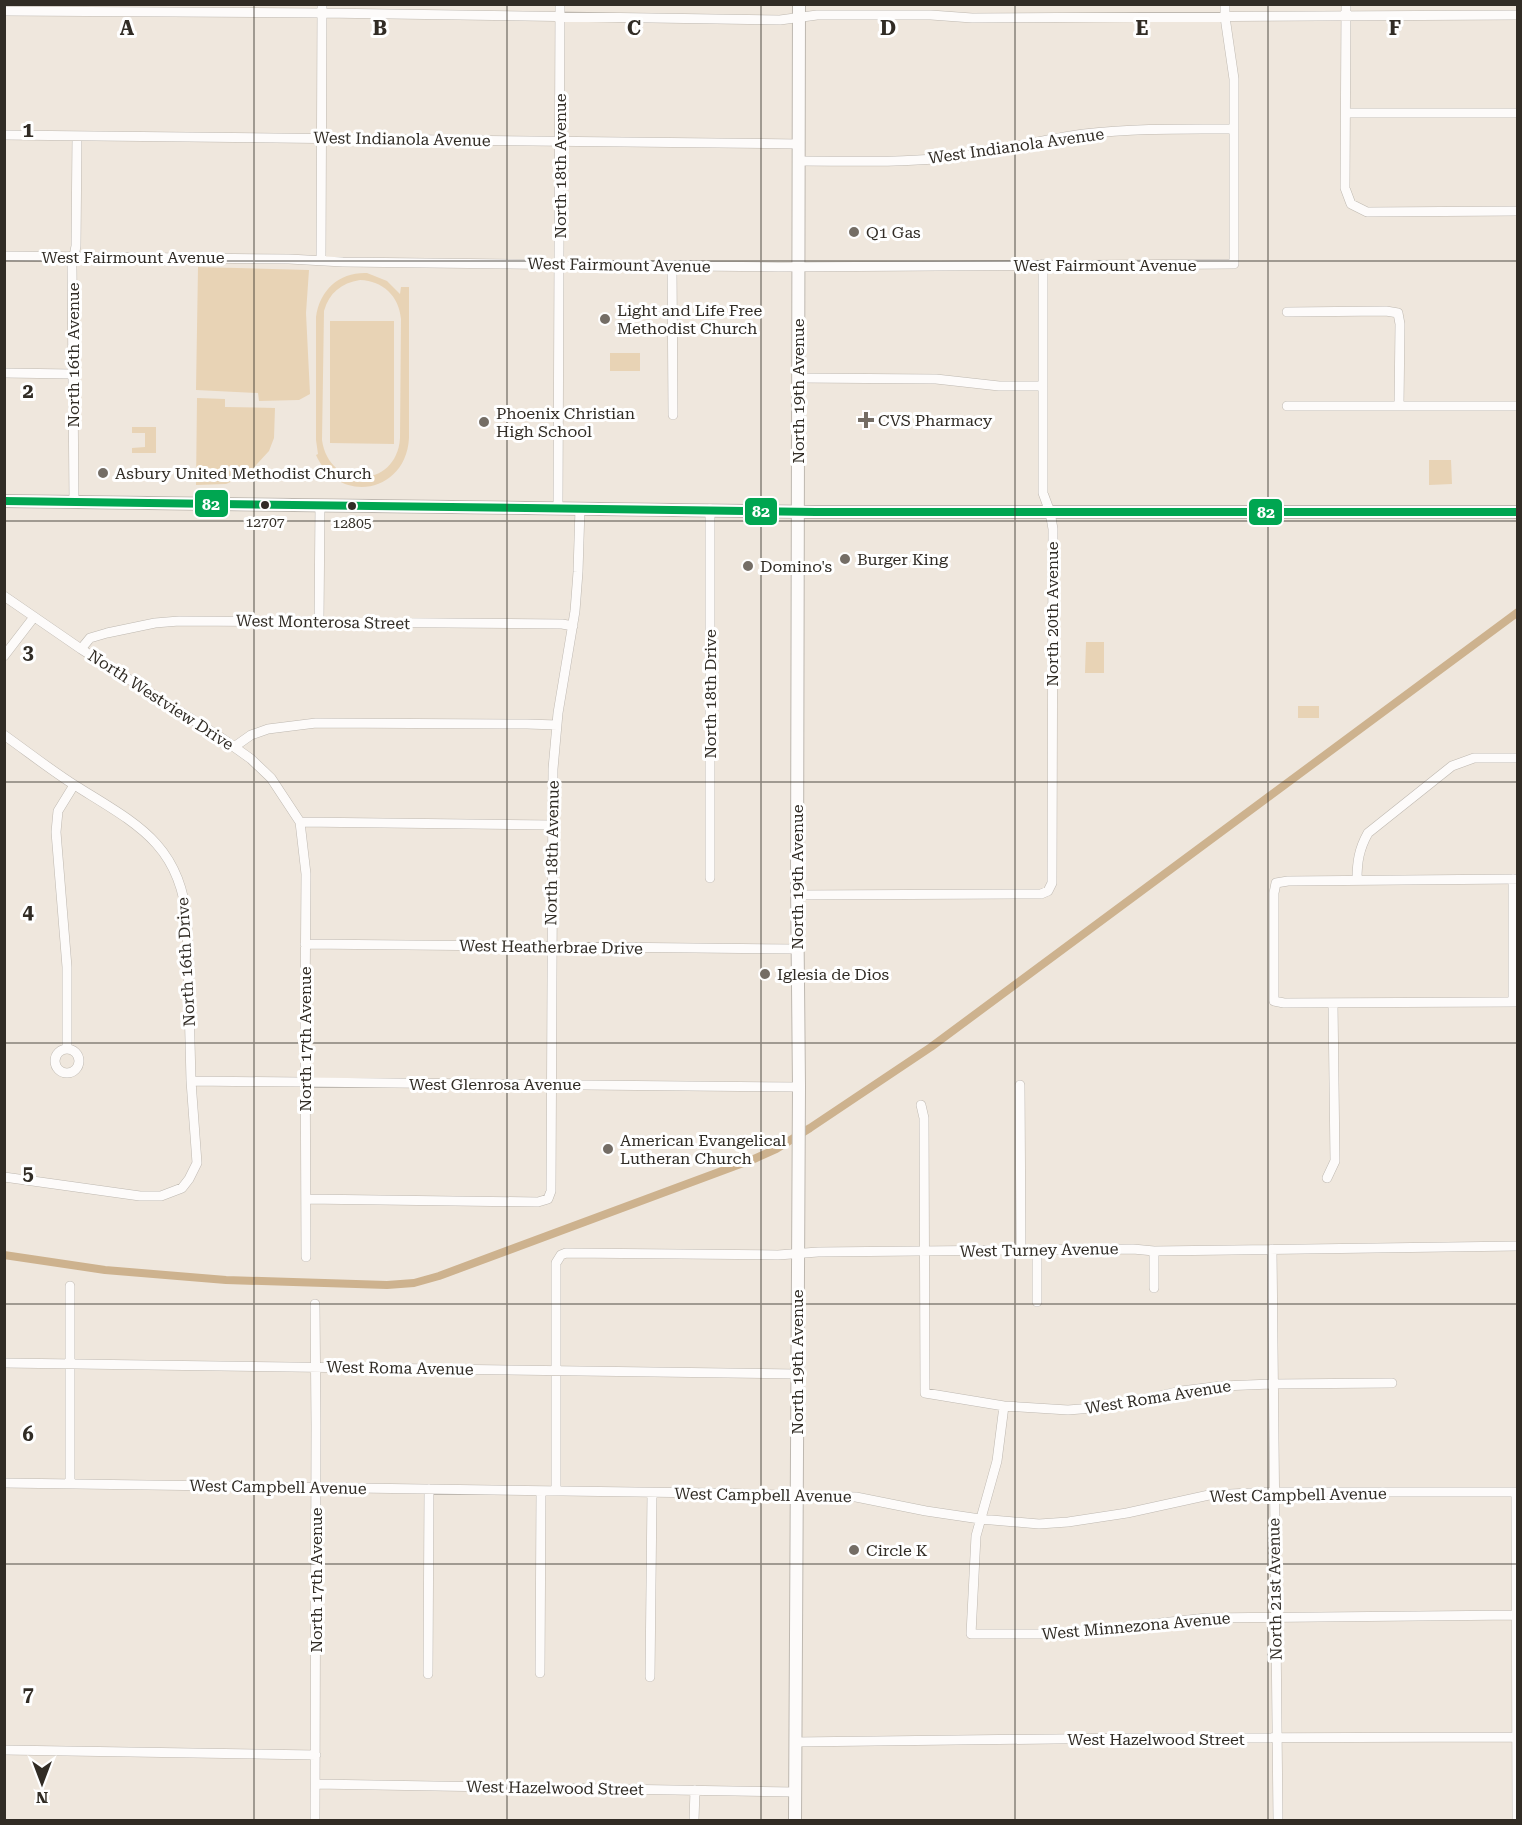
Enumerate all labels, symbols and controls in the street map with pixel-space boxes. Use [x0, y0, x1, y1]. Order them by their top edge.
text: A [120, 16, 135, 40]
text: B [373, 16, 387, 40]
text: C [627, 16, 641, 40]
text: D [880, 16, 896, 40]
text: E [1136, 16, 1149, 40]
text: F [1389, 16, 1401, 40]
street label: North 18th Avenue [551, 93, 570, 239]
text: 1 [22, 118, 34, 142]
street label: West Indianola Avenue [927, 124, 1105, 168]
street label: West Indianola Avenue [313, 128, 491, 150]
place label: Q1 Gas [866, 223, 921, 242]
marker: Q1 Gas [847, 225, 861, 239]
street label: West Fairmount Avenue [41, 248, 225, 267]
street label: West Fairmount Avenue [527, 254, 711, 276]
street label: West Fairmount Avenue [1013, 256, 1197, 275]
street label: North 16th Avenue [64, 282, 83, 428]
place label: Light and Life Free Methodist Church [617, 301, 762, 338]
marker: Light and Life Free Methodist Church [598, 312, 612, 326]
street label: North 19th Avenue [789, 318, 808, 464]
text: 2 [22, 379, 34, 403]
place label: Phoenix Christian High School [496, 404, 635, 441]
place label: CVS Pharmacy [878, 411, 993, 430]
marker: CVS Pharmacy [859, 413, 873, 427]
marker: Phoenix Christian High School [477, 415, 491, 429]
place label: Asbury United Methodist Church [115, 464, 372, 483]
marker: Asbury United Methodist Church [96, 466, 110, 480]
line badge: 82 [194, 489, 229, 518]
text: 82 [202, 495, 220, 514]
line badge: 82 [744, 497, 778, 526]
line badge: 82 [1248, 498, 1283, 526]
marker: 12707 [259, 499, 271, 511]
marker: 12805 [346, 500, 358, 512]
text: 82 [752, 502, 770, 521]
text: 82 [1257, 503, 1275, 522]
place label: 12707 [245, 514, 285, 530]
place label: 12805 [332, 515, 372, 531]
street label: North 20th Avenue [1043, 541, 1062, 687]
place label: Burger King [857, 550, 949, 569]
marker: Burger King [838, 552, 852, 566]
place label: Domino's [760, 557, 833, 576]
marker: Domino's [741, 559, 755, 573]
street label: West Monterosa Street [236, 611, 410, 633]
street label: North 18th Drive [701, 629, 720, 759]
text: 3 [22, 640, 34, 664]
street label: North Westview Drive [85, 646, 238, 754]
street label: North 18th Avenue [541, 780, 563, 926]
street label: North 19th Avenue [788, 804, 807, 950]
street label: North 16th Drive [173, 897, 199, 1027]
text: 4 [22, 900, 34, 924]
street label: West Heatherbrae Drive [459, 936, 643, 958]
place label: Iglesia de Dios [777, 965, 890, 984]
street label: North 17th Avenue [296, 966, 315, 1112]
marker: Iglesia de Dios [758, 967, 772, 981]
street label: West Glenrosa Avenue [409, 1075, 581, 1094]
place label: American Evangelical Lutheran Church [620, 1131, 786, 1168]
marker: American Evangelical Lutheran Church [601, 1142, 615, 1156]
text: 5 [22, 1161, 34, 1185]
street label: West Turney Avenue [959, 1239, 1119, 1261]
street label: North 19th Avenue [788, 1289, 807, 1435]
street label: West Roma Avenue [326, 1357, 474, 1379]
street label: West Roma Avenue [1084, 1376, 1232, 1418]
text: 6 [22, 1422, 34, 1446]
street label: West Campbell Avenue [189, 1476, 367, 1498]
street label: West Campbell Avenue [674, 1484, 852, 1506]
street label: West Campbell Avenue [1209, 1484, 1387, 1506]
street label: North 17th Avenue [307, 1507, 326, 1653]
street label: North 21st Avenue [1264, 1517, 1286, 1660]
place label: Circle K [866, 1541, 928, 1560]
marker: Circle K [847, 1543, 861, 1557]
street label: West Minnezona Avenue [1041, 1608, 1231, 1644]
text: 7 [22, 1682, 34, 1706]
street label: West Hazelwood Street [1067, 1730, 1245, 1749]
north arrow [12, 1753, 72, 1813]
street label: West Hazelwood Street [466, 1777, 644, 1799]
text: N [36, 1788, 48, 1807]

